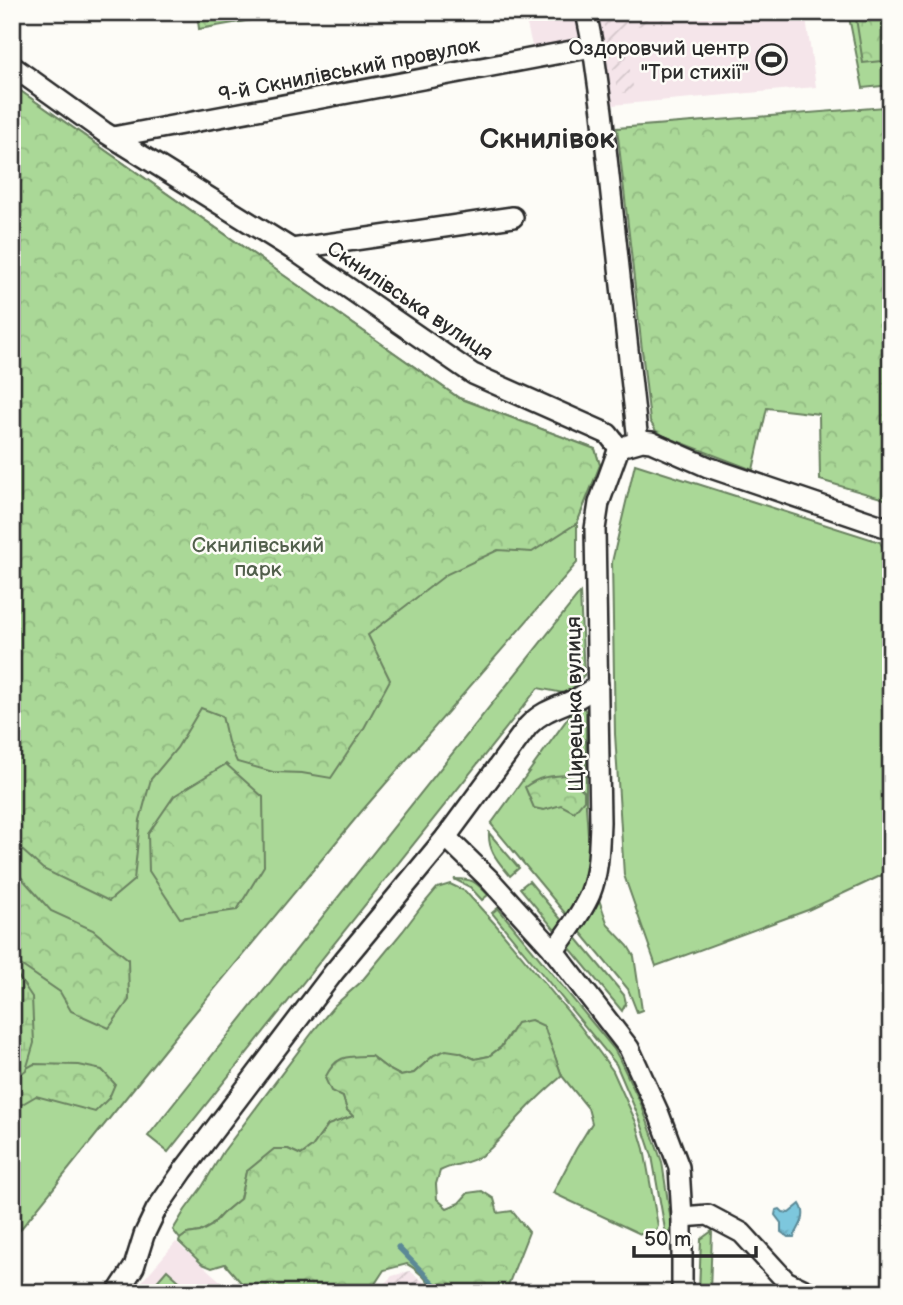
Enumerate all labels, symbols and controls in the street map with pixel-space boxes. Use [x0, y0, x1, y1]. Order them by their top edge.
street label: 9-й Скнилівський провулок [216, 32, 482, 108]
place label: Оздоровчий центр "Три стихії" [568, 36, 749, 85]
sports icon: Оздоровчий центр "Три стихії" [755, 43, 789, 77]
district label: Скнилівок [480, 123, 615, 156]
street label: Скнилівська вулиця [322, 236, 498, 366]
park label: Скнилівський парк [192, 533, 324, 582]
street label: Щирецька вулиця [561, 616, 589, 792]
scale bar [634, 1214, 756, 1258]
text: 50 m [644, 1227, 691, 1252]

